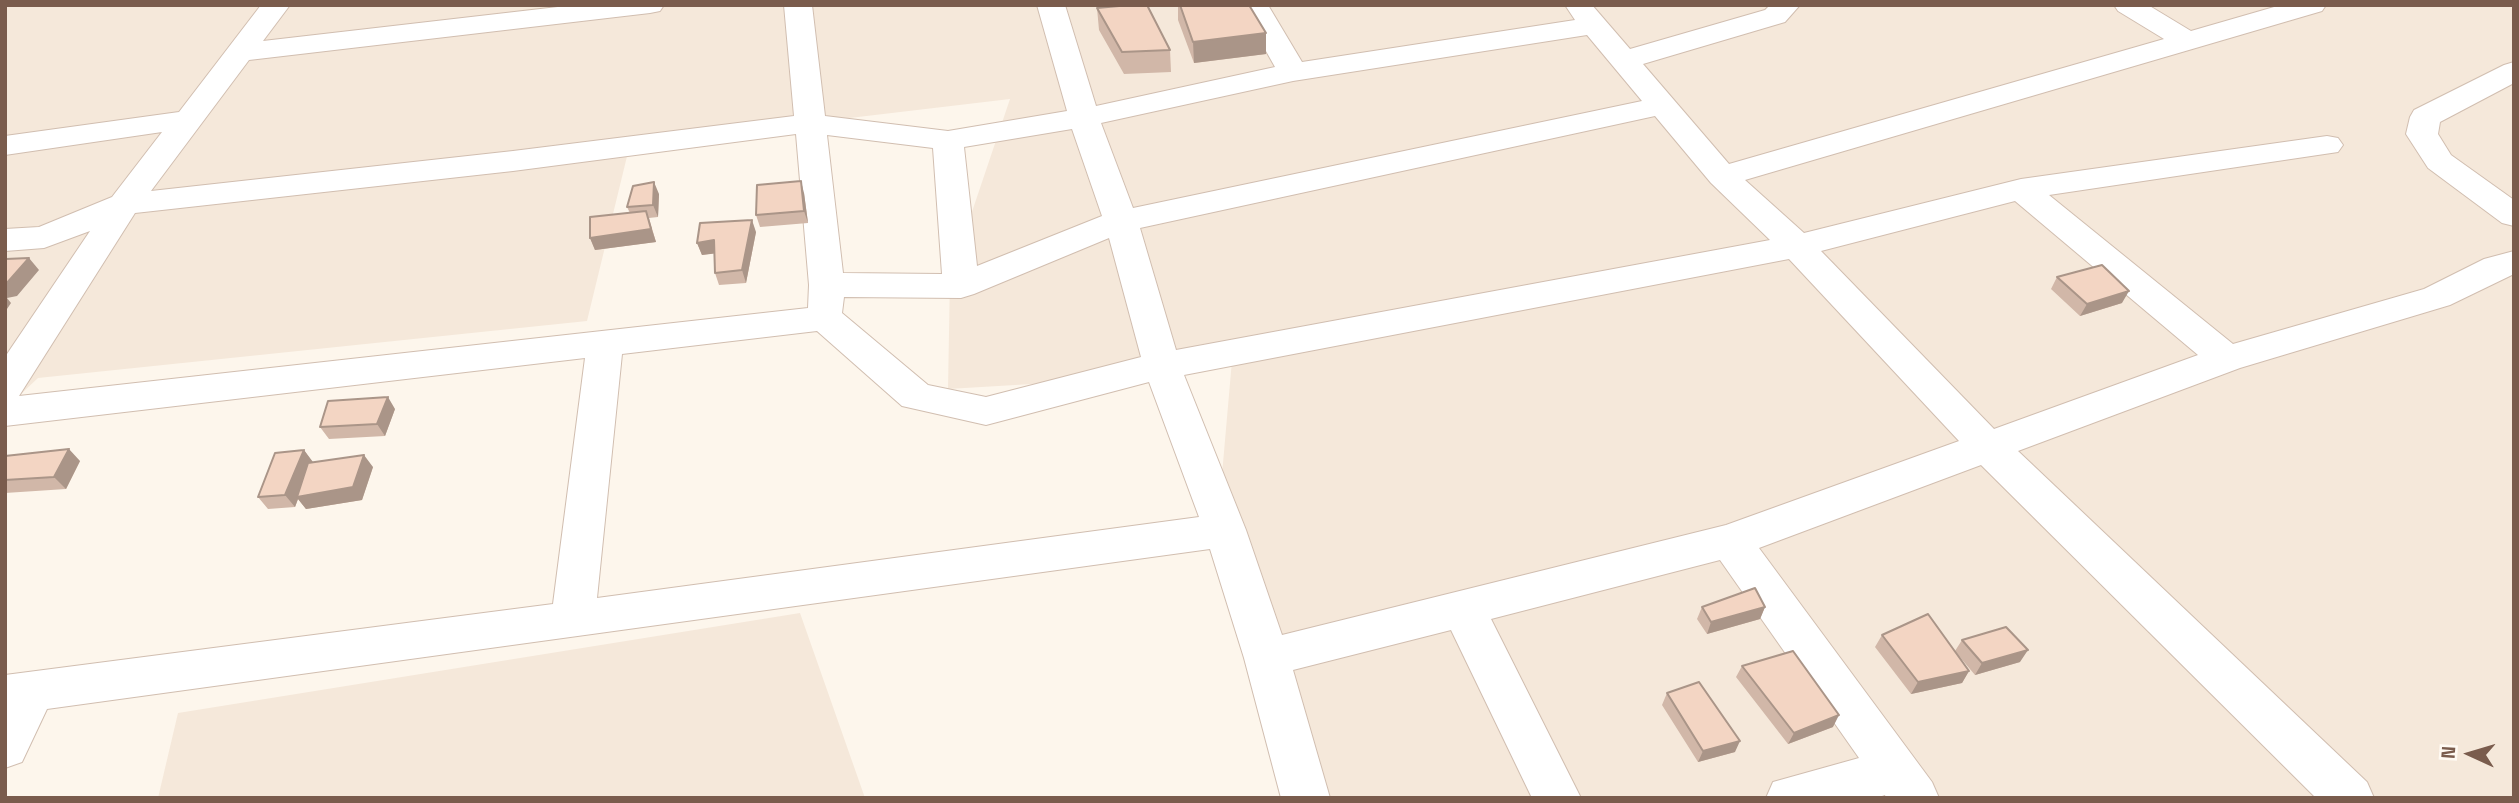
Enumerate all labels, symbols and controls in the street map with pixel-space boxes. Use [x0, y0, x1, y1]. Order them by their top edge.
north arrow [2435, 719, 2505, 789]
text: N [2436, 745, 2461, 760]

